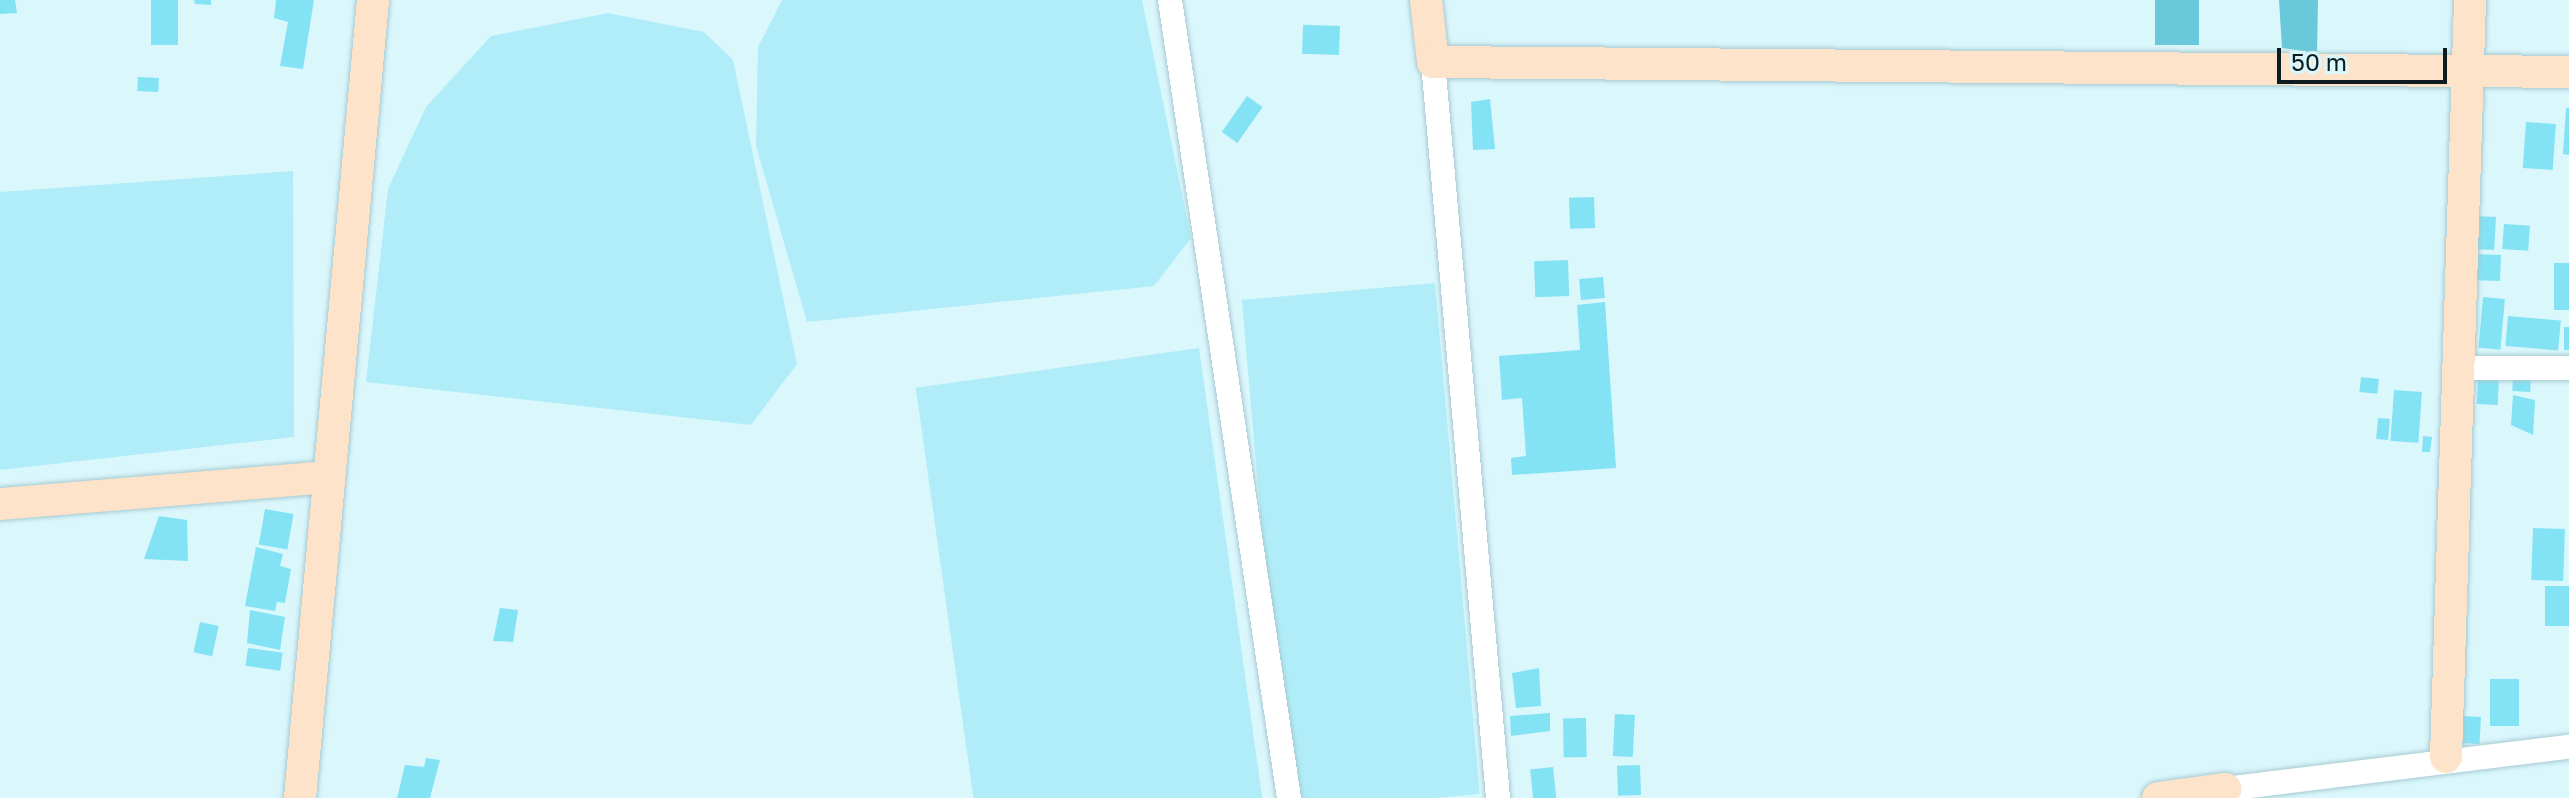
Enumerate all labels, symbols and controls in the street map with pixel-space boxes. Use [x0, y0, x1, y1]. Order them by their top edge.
scale bar [2281, 32, 2451, 82]
text: 50 m [2291, 47, 2347, 76]

